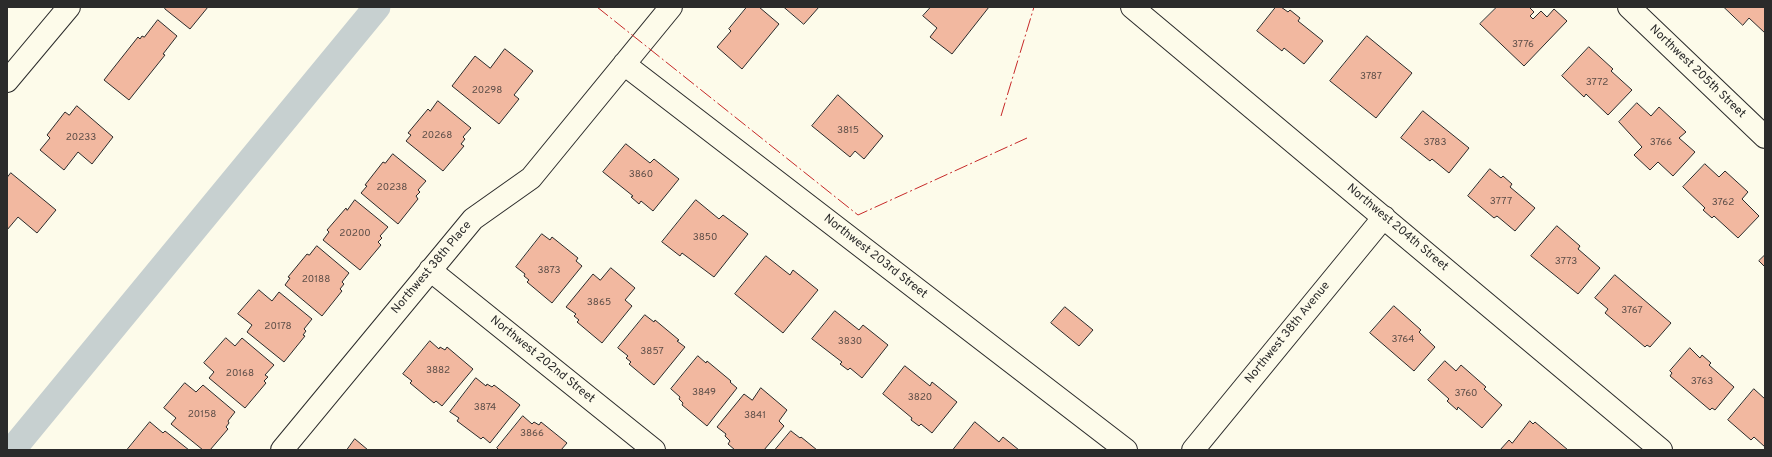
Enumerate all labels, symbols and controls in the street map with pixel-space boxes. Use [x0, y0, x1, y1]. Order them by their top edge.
street label: Northwest 205th Street [1646, 22, 1748, 122]
house number: 3776 [1512, 39, 1534, 51]
house number: 3787 [1360, 71, 1382, 83]
house number: 3772 [1586, 77, 1608, 89]
house number: 20298 [472, 85, 502, 97]
house number: 3815 [837, 125, 859, 137]
house number: 20268 [422, 130, 452, 142]
house number: 20233 [66, 132, 96, 144]
house number: 3783 [1424, 137, 1446, 149]
house number: 3766 [1650, 137, 1672, 149]
house number: 3860 [629, 169, 653, 181]
street label: Northwest 204th Street [1343, 181, 1451, 275]
house number: 20238 [377, 182, 407, 194]
house number: 3777 [1490, 196, 1512, 208]
house number: 3762 [1712, 197, 1734, 209]
street label: Northwest 203rd Street [820, 212, 930, 302]
street label: Northwest 38th Place [389, 219, 475, 317]
house number: 20200 [339, 228, 371, 240]
house number: 3850 [693, 232, 717, 244]
house number: 3773 [1555, 256, 1577, 268]
house number: 3873 [537, 265, 561, 277]
house number: 20188 [302, 274, 330, 286]
street label: Northwest 38th Avenue [1242, 279, 1334, 387]
house number: 3865 [587, 297, 611, 309]
house number: 3767 [1621, 305, 1643, 317]
street label: Northwest 202nd Street [487, 313, 597, 407]
house number: 20178 [264, 321, 292, 333]
house number: 3764 [1392, 334, 1414, 346]
house number: 3830 [838, 336, 862, 348]
house number: 3857 [640, 346, 664, 358]
house number: 3882 [426, 365, 450, 377]
house number: 20168 [226, 368, 254, 380]
house number: 3763 [1691, 376, 1713, 388]
house number: 3849 [692, 387, 716, 399]
house number: 3760 [1454, 388, 1478, 400]
house number: 3820 [908, 392, 932, 404]
house number: 3874 [474, 402, 496, 414]
house number: 20158 [188, 409, 216, 421]
house number: 3841 [744, 410, 766, 422]
house number: 3866 [520, 428, 544, 440]

